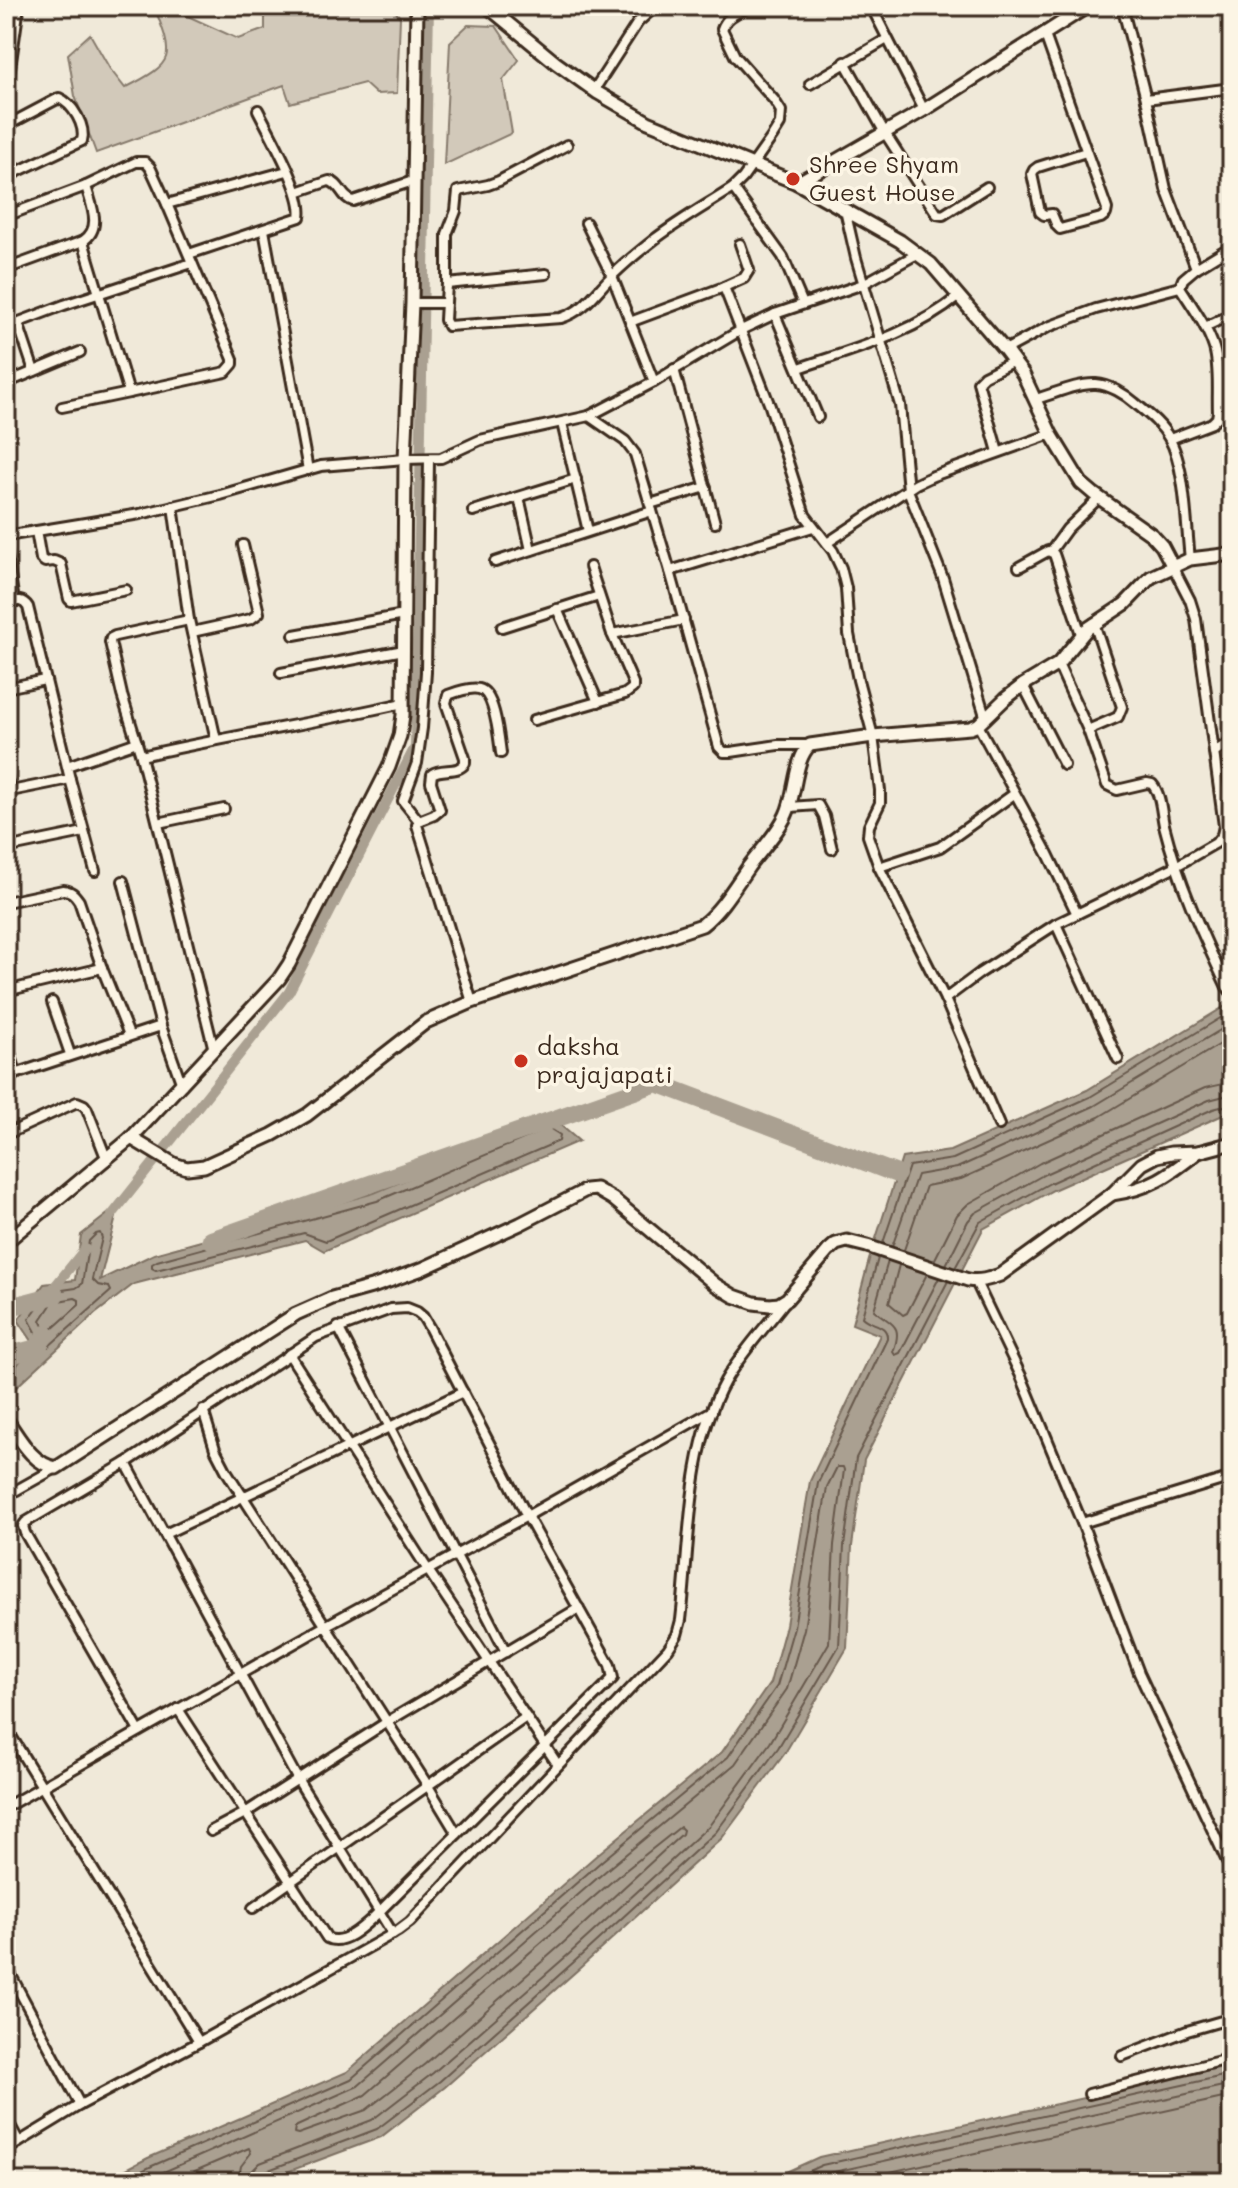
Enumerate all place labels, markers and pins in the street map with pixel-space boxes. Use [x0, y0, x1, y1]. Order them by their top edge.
place label: Shree Shyam Guest House [809, 148, 959, 207]
marker: Shree Shyam Guest House [784, 170, 802, 188]
place label: daksha prajajapati [537, 1030, 673, 1089]
marker: daksha prajajapati [512, 1052, 530, 1070]

